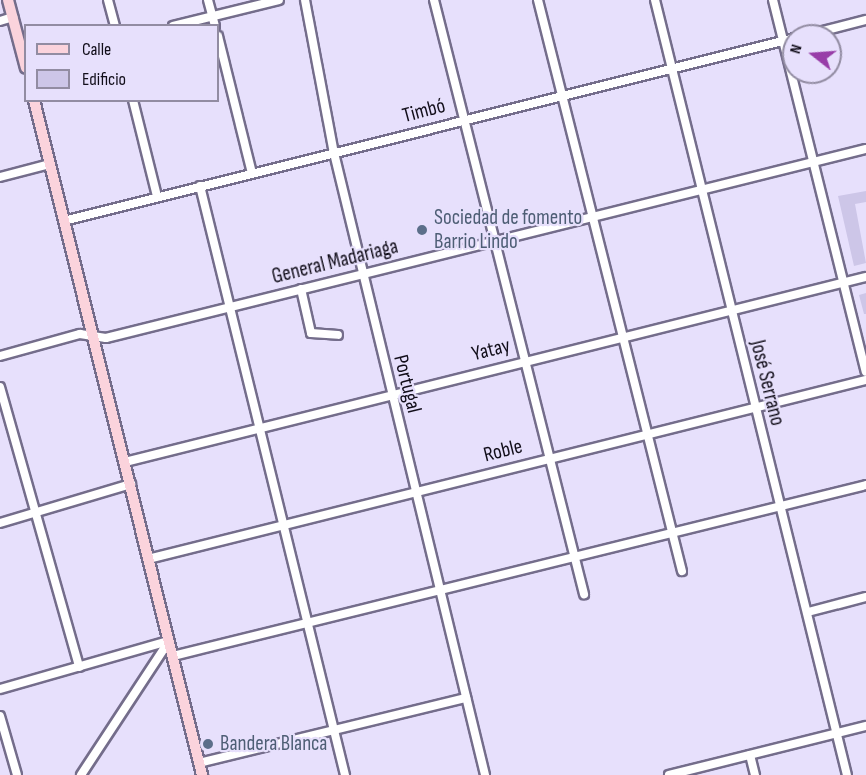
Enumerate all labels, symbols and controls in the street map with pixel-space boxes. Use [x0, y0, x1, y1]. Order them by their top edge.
legend [24, 24, 219, 102]
north arrow [782, 24, 842, 84]
text: Calle [82, 39, 111, 60]
text: N [786, 42, 807, 56]
text: Edificio [82, 69, 126, 90]
street label: Timbó [400, 93, 448, 129]
place label: Sociedad de fomento Barrio Lindo [434, 205, 582, 255]
marker: Sociedad de fomento Barrio Lindo [415, 223, 429, 237]
street label: General Madariaga [269, 234, 401, 290]
street label: Yatay [469, 333, 513, 367]
street label: José Serrano [744, 338, 790, 428]
street label: Portugal [388, 352, 426, 416]
street label: Roble [481, 434, 525, 468]
place label: Bandera Blanca [220, 731, 327, 757]
marker: Bandera Blanca [201, 737, 215, 751]

